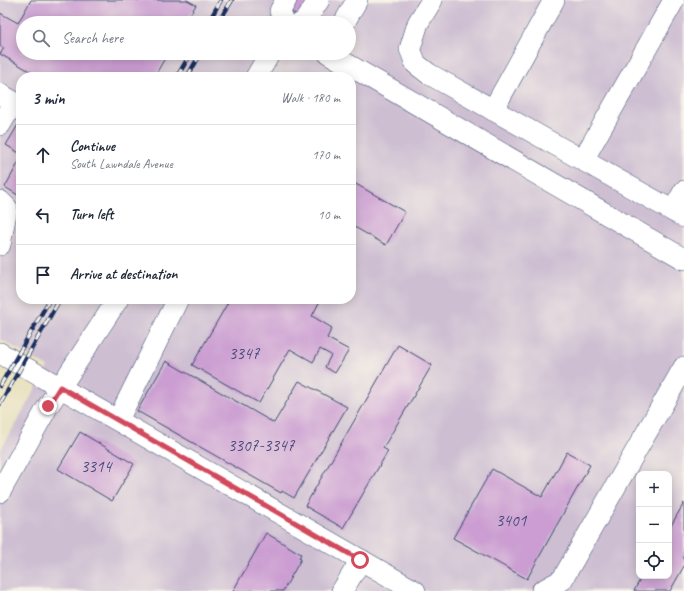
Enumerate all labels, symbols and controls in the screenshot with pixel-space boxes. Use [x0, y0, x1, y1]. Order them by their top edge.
search box [16, 16, 356, 60]
icon: search [30, 27, 52, 49]
text: Search here [62, 29, 123, 48]
text: 3 min [32, 88, 65, 109]
text: Walk · 180 m [281, 90, 340, 106]
text: Continue [70, 137, 115, 156]
icon: ahead [32, 144, 54, 166]
text: 170 m [312, 147, 340, 163]
text: South Lawndale Avenue [70, 156, 173, 172]
icon: left [32, 204, 54, 226]
text: Turn left [70, 205, 113, 224]
text: 10 m [318, 207, 340, 223]
icon: arrive [32, 264, 54, 286]
text: Arrive at destination [70, 265, 177, 284]
house number: 3347 [229, 343, 261, 364]
route end [39, 397, 57, 415]
house number: 3307-3347 [228, 435, 296, 456]
house number: 3314 [81, 456, 114, 477]
map controls [636, 471, 672, 579]
button: + [636, 471, 672, 507]
button: − [636, 507, 672, 543]
house number: 3401 [496, 510, 528, 531]
button: locate [636, 543, 672, 579]
route start [351, 551, 369, 569]

